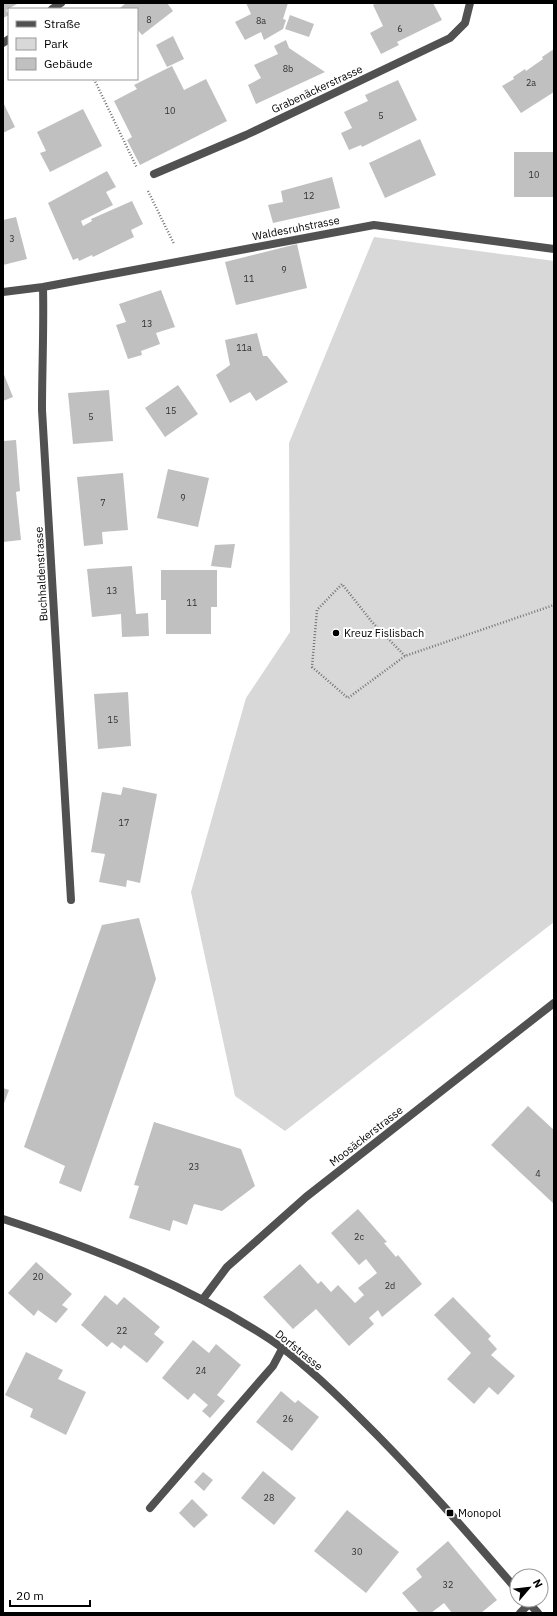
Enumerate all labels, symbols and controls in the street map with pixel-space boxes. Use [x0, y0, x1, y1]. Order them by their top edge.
legend [8, 8, 138, 80]
house number: 8 [146, 14, 152, 25]
house number: 8a [256, 15, 266, 26]
text: Straße [44, 16, 81, 31]
house number: 6 [397, 23, 403, 34]
text: Park [44, 36, 69, 51]
text: Gebäude [44, 56, 93, 71]
street label: Grabenäckerstrasse [269, 62, 365, 116]
house number: 8b [283, 63, 293, 74]
house number: 2a [526, 77, 536, 88]
house number: 10 [165, 105, 175, 116]
house number: 5 [378, 110, 384, 121]
house number: 10 [529, 169, 539, 180]
house number: 12 [304, 190, 314, 201]
street label: Waldesruhstrasse [251, 213, 341, 243]
house number: 3 [9, 233, 15, 244]
house number: 9 [281, 264, 287, 275]
house number: 11 [244, 273, 254, 284]
house number: 13 [142, 318, 152, 329]
house number: 11a [236, 342, 252, 353]
house number: 15 [166, 405, 176, 416]
house number: 5 [88, 411, 94, 422]
house number: 9 [180, 492, 186, 503]
house number: 7 [100, 497, 106, 508]
street label: Buchhaldenstrasse [32, 526, 50, 622]
house number: 13 [107, 585, 117, 596]
house number: 11 [187, 597, 197, 608]
place label: Kreuz Fislisbach [344, 626, 424, 640]
marker: Kreuz Fislisbach [331, 628, 341, 638]
house number: 15 [108, 714, 118, 725]
house number: 17 [119, 817, 129, 828]
street label: Moosäckerstrasse [326, 1103, 406, 1169]
house number: 23 [189, 1161, 199, 1172]
house number: 4 [535, 1168, 541, 1179]
house number: 2c [354, 1231, 364, 1242]
house number: 20 [33, 1271, 43, 1282]
house number: 2d [385, 1280, 395, 1291]
house number: 22 [117, 1325, 127, 1336]
street label: Dorfstrasse [272, 1327, 326, 1373]
house number: 24 [196, 1365, 206, 1376]
house number: 26 [283, 1413, 293, 1424]
house number: 28 [264, 1492, 274, 1503]
place label: Monopol [458, 1506, 501, 1520]
marker: Monopol [445, 1508, 455, 1518]
house number: 30 [352, 1546, 362, 1557]
north arrow [509, 1568, 549, 1608]
text: N [530, 1577, 546, 1590]
house number: 32 [443, 1579, 453, 1590]
scale bar [10, 1582, 90, 1608]
text: 20 m [16, 1588, 44, 1603]

